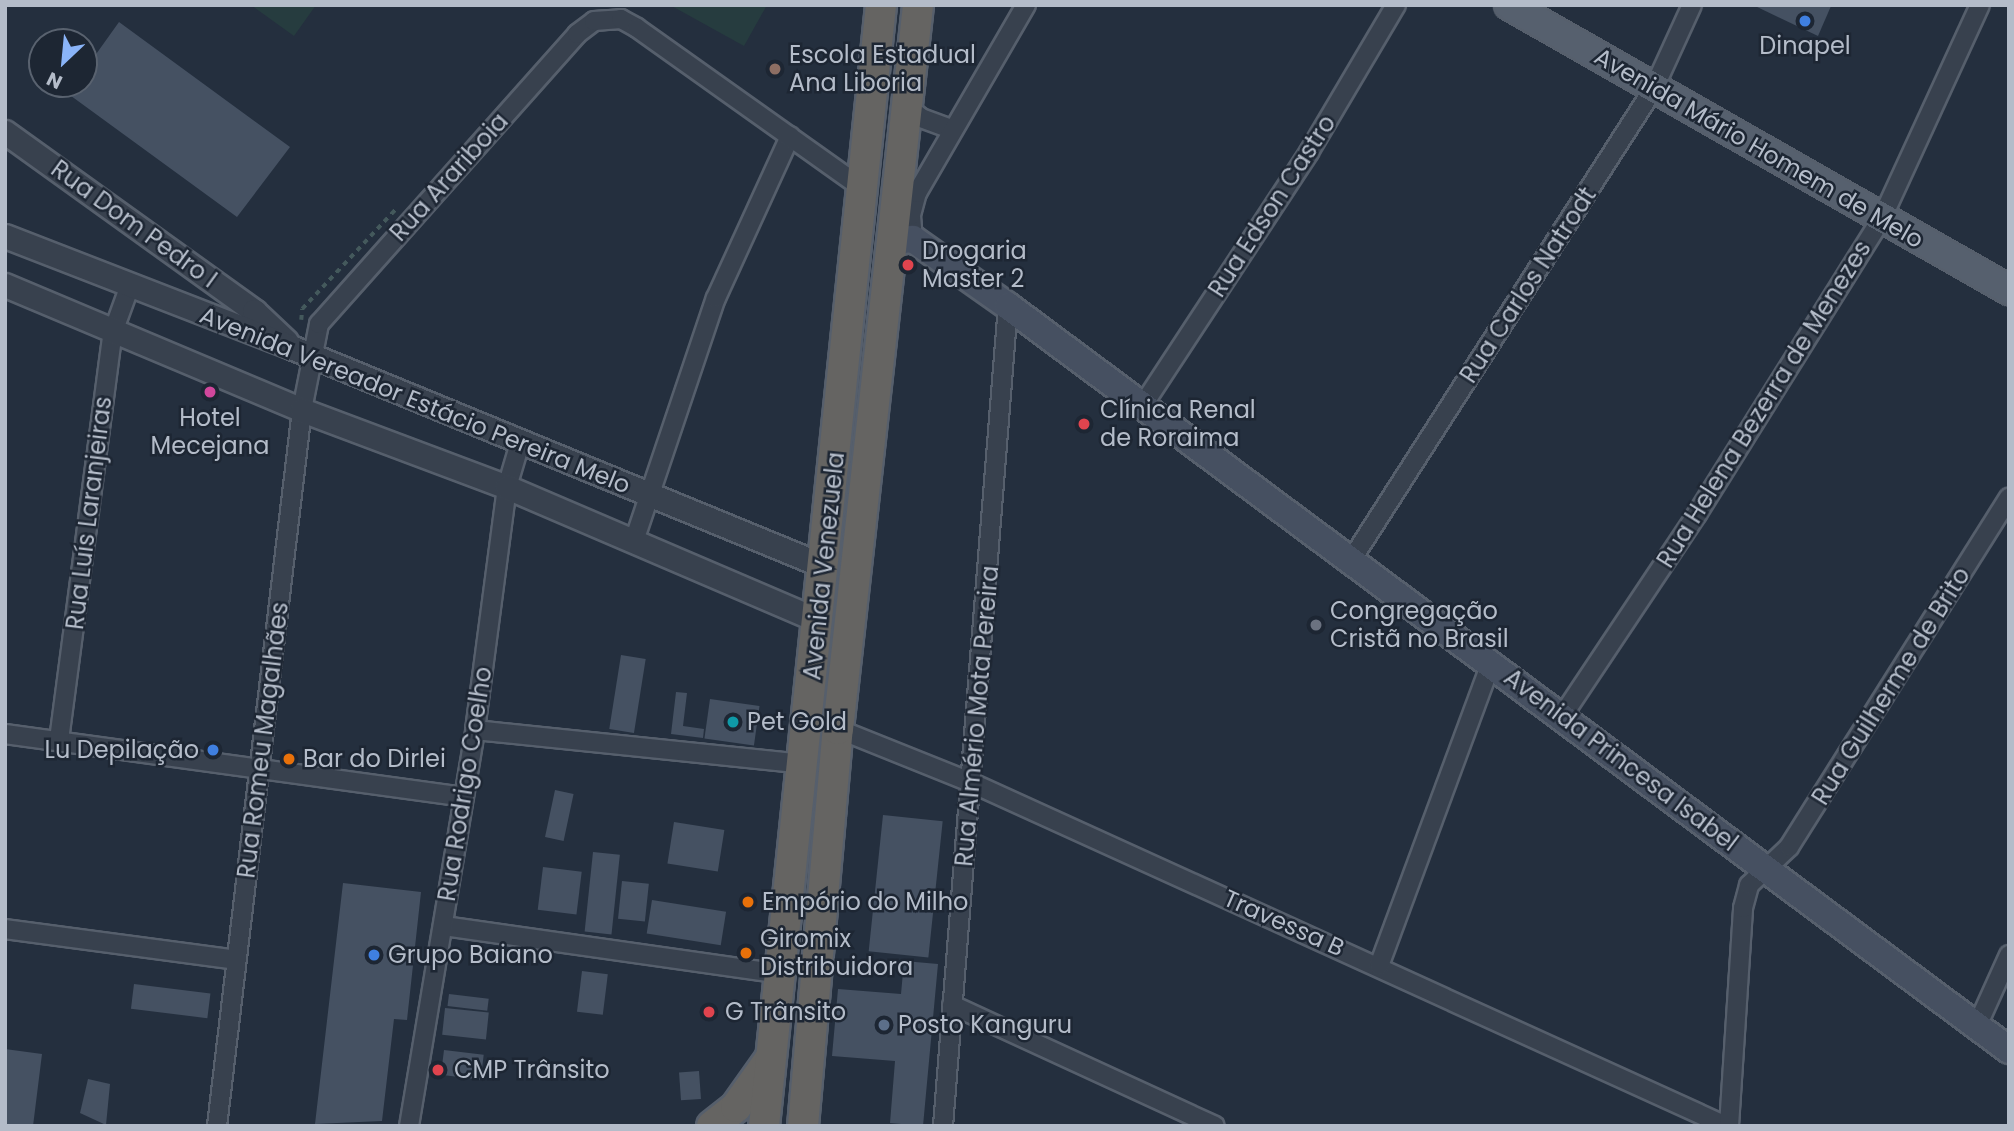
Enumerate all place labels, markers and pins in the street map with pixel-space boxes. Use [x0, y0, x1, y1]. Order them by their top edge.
marker: Dinapel [1797, 13, 1813, 29]
place label: Dinapel [1759, 32, 1851, 60]
place label: Escola Estadual Ana Liboria [789, 41, 976, 97]
marker: Escola Estadual Ana Liboria [767, 61, 783, 77]
place label: Drogaria Master 2 [922, 237, 1027, 293]
marker: Drogaria Master 2 [900, 257, 916, 273]
marker: Hotel Mecejana [202, 384, 218, 400]
place label: Clínica Renal de Roraima [1100, 396, 1256, 452]
place label: Hotel Mecejana [151, 404, 269, 460]
marker: Clínica Renal de Roraima [1074, 414, 1094, 434]
place label: Congregação Cristã no Brasil [1330, 597, 1509, 653]
marker: Congregação Cristã no Brasil [1308, 617, 1324, 633]
place label: Pet Gold [747, 708, 847, 736]
marker: Pet Gold [725, 714, 741, 730]
place label: Lu Depilação [45, 736, 199, 764]
marker: Lu Depilação [205, 742, 221, 758]
place label: Bar do Dirlei [303, 745, 446, 773]
marker: Bar do Dirlei [281, 751, 297, 767]
place label: Empório do Milho [762, 888, 968, 916]
marker: Empório do Milho [740, 894, 756, 910]
place label: Giromix Distribuidora [760, 925, 913, 981]
place label: Grupo Baiano [388, 941, 553, 969]
marker: Giromix Distribuidora [738, 945, 754, 961]
marker: Grupo Baiano [366, 947, 382, 963]
place label: G Trânsito [725, 998, 846, 1026]
marker: G Trânsito [699, 1002, 719, 1022]
place label: Posto Kanguru [898, 1011, 1072, 1039]
marker: Posto Kanguru [876, 1017, 892, 1033]
place label: CMP Trânsito [454, 1056, 610, 1084]
marker: CMP Trânsito [428, 1060, 448, 1080]

